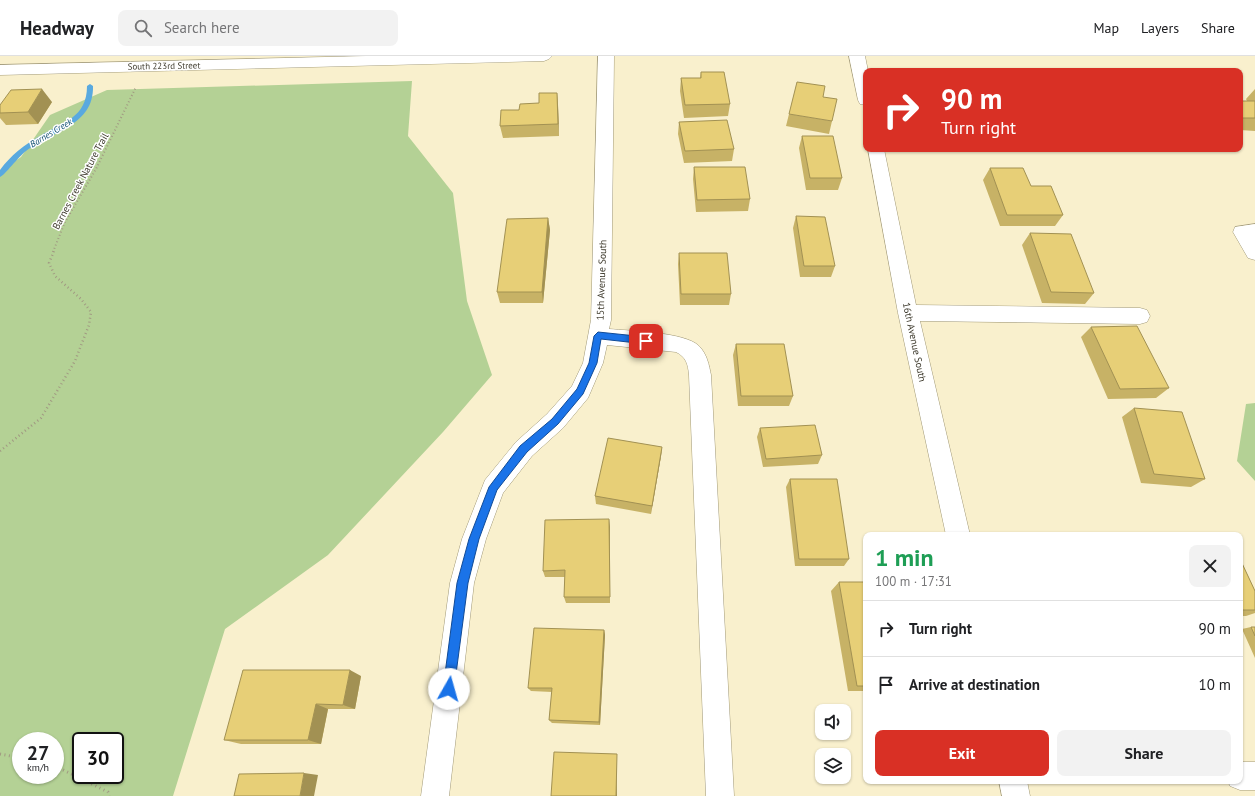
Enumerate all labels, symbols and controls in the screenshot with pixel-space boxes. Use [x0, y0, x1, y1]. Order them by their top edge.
search box [118, 10, 398, 46]
text: Headway [20, 16, 94, 40]
icon: search [132, 17, 154, 39]
text: Search here [164, 18, 240, 37]
text: Map [1093, 19, 1119, 37]
text: Layers [1141, 19, 1179, 37]
text: Share [1201, 19, 1235, 37]
street label: South 223rd Street [127, 59, 201, 72]
text: 90 m [941, 80, 1002, 117]
icon: right [875, 84, 927, 136]
water label: Barnes Creek [28, 115, 75, 149]
text: Turn right [941, 116, 1016, 139]
street label: Barnes Creek Nature Trail [49, 131, 111, 232]
street label: 15th Avenue South [594, 239, 609, 321]
street label: 16th Avenue South [900, 301, 929, 383]
pin [629, 324, 663, 358]
icon: arrive [635, 330, 657, 352]
text: 1 min [875, 542, 934, 573]
button: close [1189, 545, 1231, 587]
text: 100 m · 17:31 [875, 573, 952, 590]
icon: right [875, 618, 897, 640]
text: Turn right [909, 619, 972, 638]
text: 90 m [1198, 619, 1231, 638]
position arrow [428, 668, 470, 710]
icon: arrive [875, 674, 897, 696]
text: Arrive at destination [909, 675, 1040, 694]
text: 10 m [1198, 675, 1231, 694]
map controls [815, 704, 851, 784]
button: sound [815, 704, 851, 740]
button: Exit [875, 730, 1049, 776]
button: Share [1057, 730, 1231, 776]
speed limit sign: 30 [72, 732, 124, 784]
text: 27 [27, 740, 49, 766]
button: layers [815, 748, 851, 784]
text: km/h [27, 761, 49, 774]

